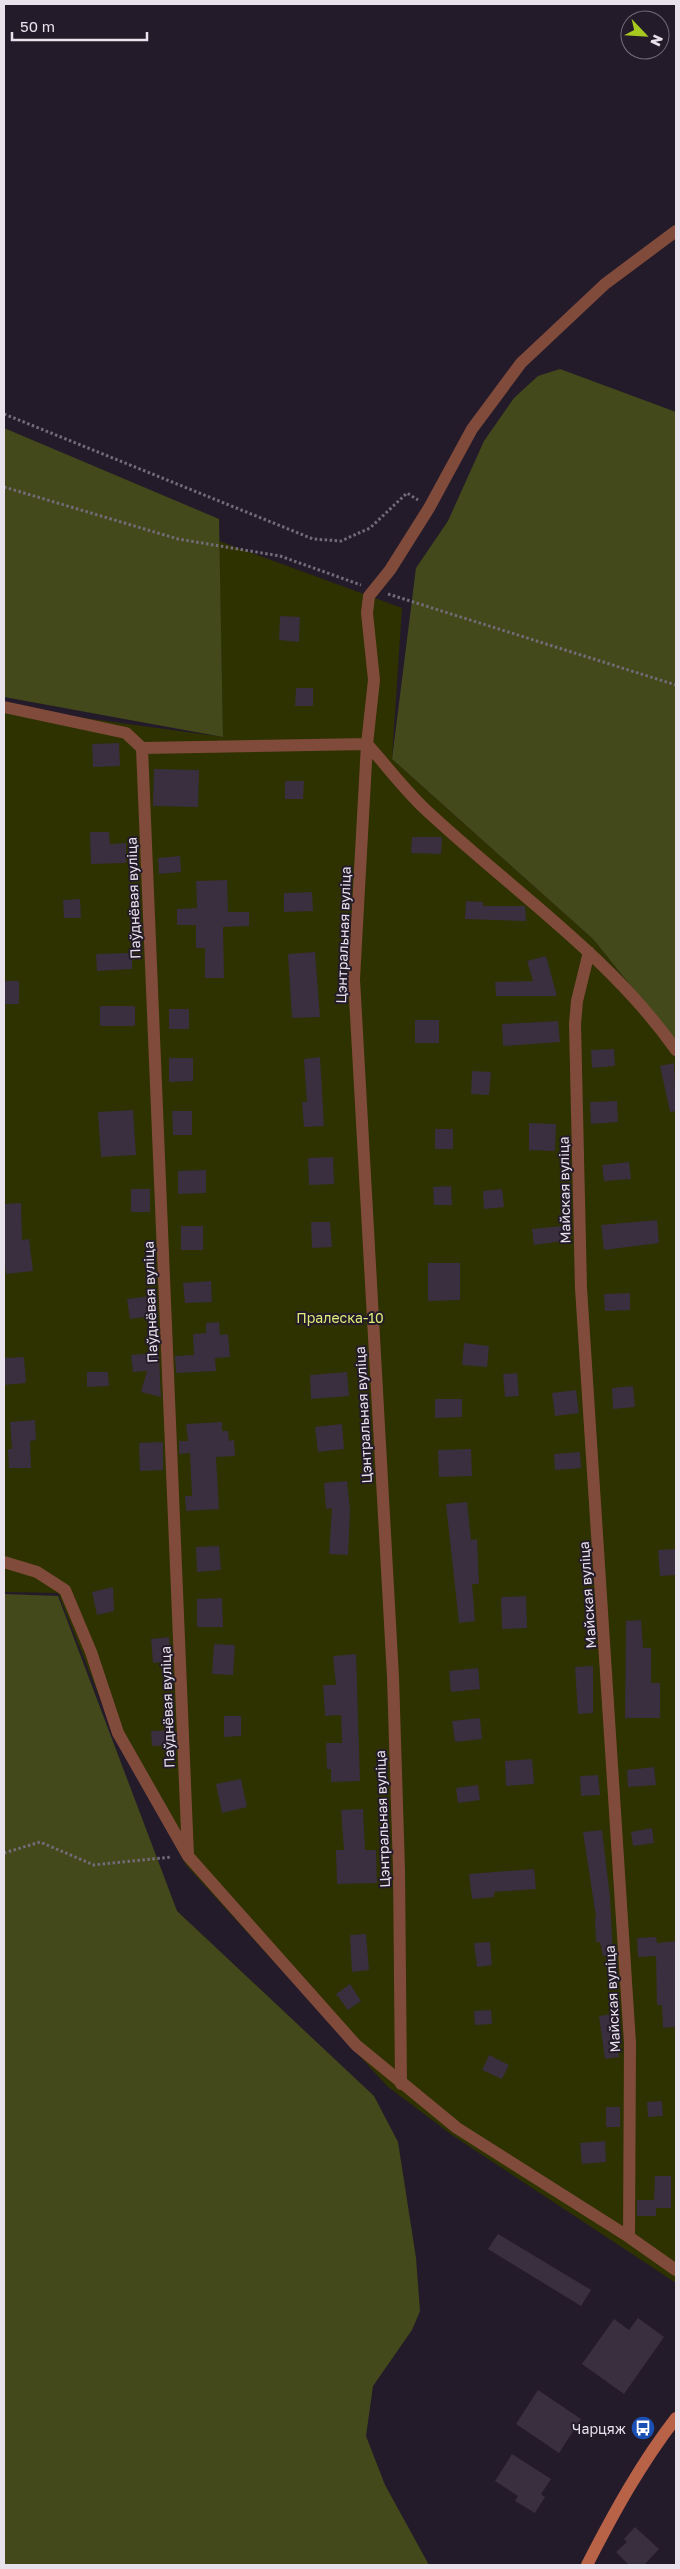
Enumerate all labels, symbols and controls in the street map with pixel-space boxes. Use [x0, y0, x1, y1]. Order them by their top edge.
scale bar [12, 10, 148, 42]
north arrow [620, 10, 670, 60]
text: 50 m [20, 17, 55, 35]
text: N [647, 32, 667, 49]
street label: Паўднёвая вуліца [122, 837, 144, 959]
street label: Цэнтральная вуліца [332, 866, 354, 1004]
street label: Майская вуліца [555, 1136, 573, 1244]
street label: Паўднёвая вуліца [139, 1241, 161, 1363]
park label: Пралеска-10 [296, 1309, 384, 1326]
street label: Цэнтральная вуліца [351, 1346, 375, 1484]
street label: Майская вуліца [575, 1541, 599, 1649]
street label: Паўднёвая вуліца [156, 1646, 178, 1768]
street label: Цэнтральная вуліца [371, 1750, 393, 1888]
street label: Майская вуліца [601, 1945, 623, 2053]
bus stop icon: Чарцяж [630, 2415, 656, 2441]
place label: Чарцяж [572, 2420, 626, 2437]

